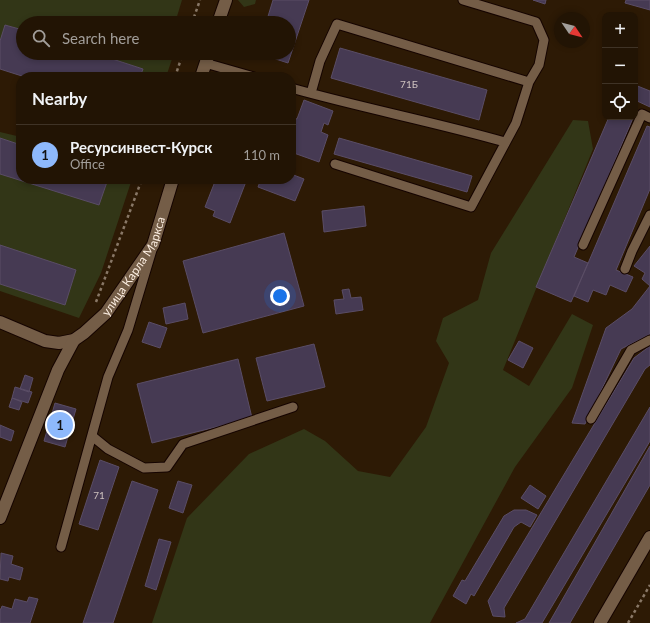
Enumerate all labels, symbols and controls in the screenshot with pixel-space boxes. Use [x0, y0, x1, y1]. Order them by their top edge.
north arrow [554, 12, 590, 48]
map controls [602, 12, 638, 120]
button: + [602, 12, 638, 48]
search box [16, 16, 296, 60]
icon: search [30, 27, 52, 49]
text: Search here [62, 29, 139, 47]
button: − [602, 48, 638, 84]
house number: 71Б [400, 78, 418, 90]
button: locate [602, 84, 638, 120]
text: Nearby [32, 88, 87, 109]
text: Ресурсинвест-Курск [70, 138, 212, 156]
text: 1 [41, 147, 49, 163]
text: 110 m [243, 147, 280, 163]
text: Office [70, 156, 105, 172]
street label: улица Карла Маркса [98, 215, 168, 319]
your location [270, 286, 290, 306]
pin: 1 [47, 410, 73, 440]
house number: 71 [93, 489, 105, 501]

